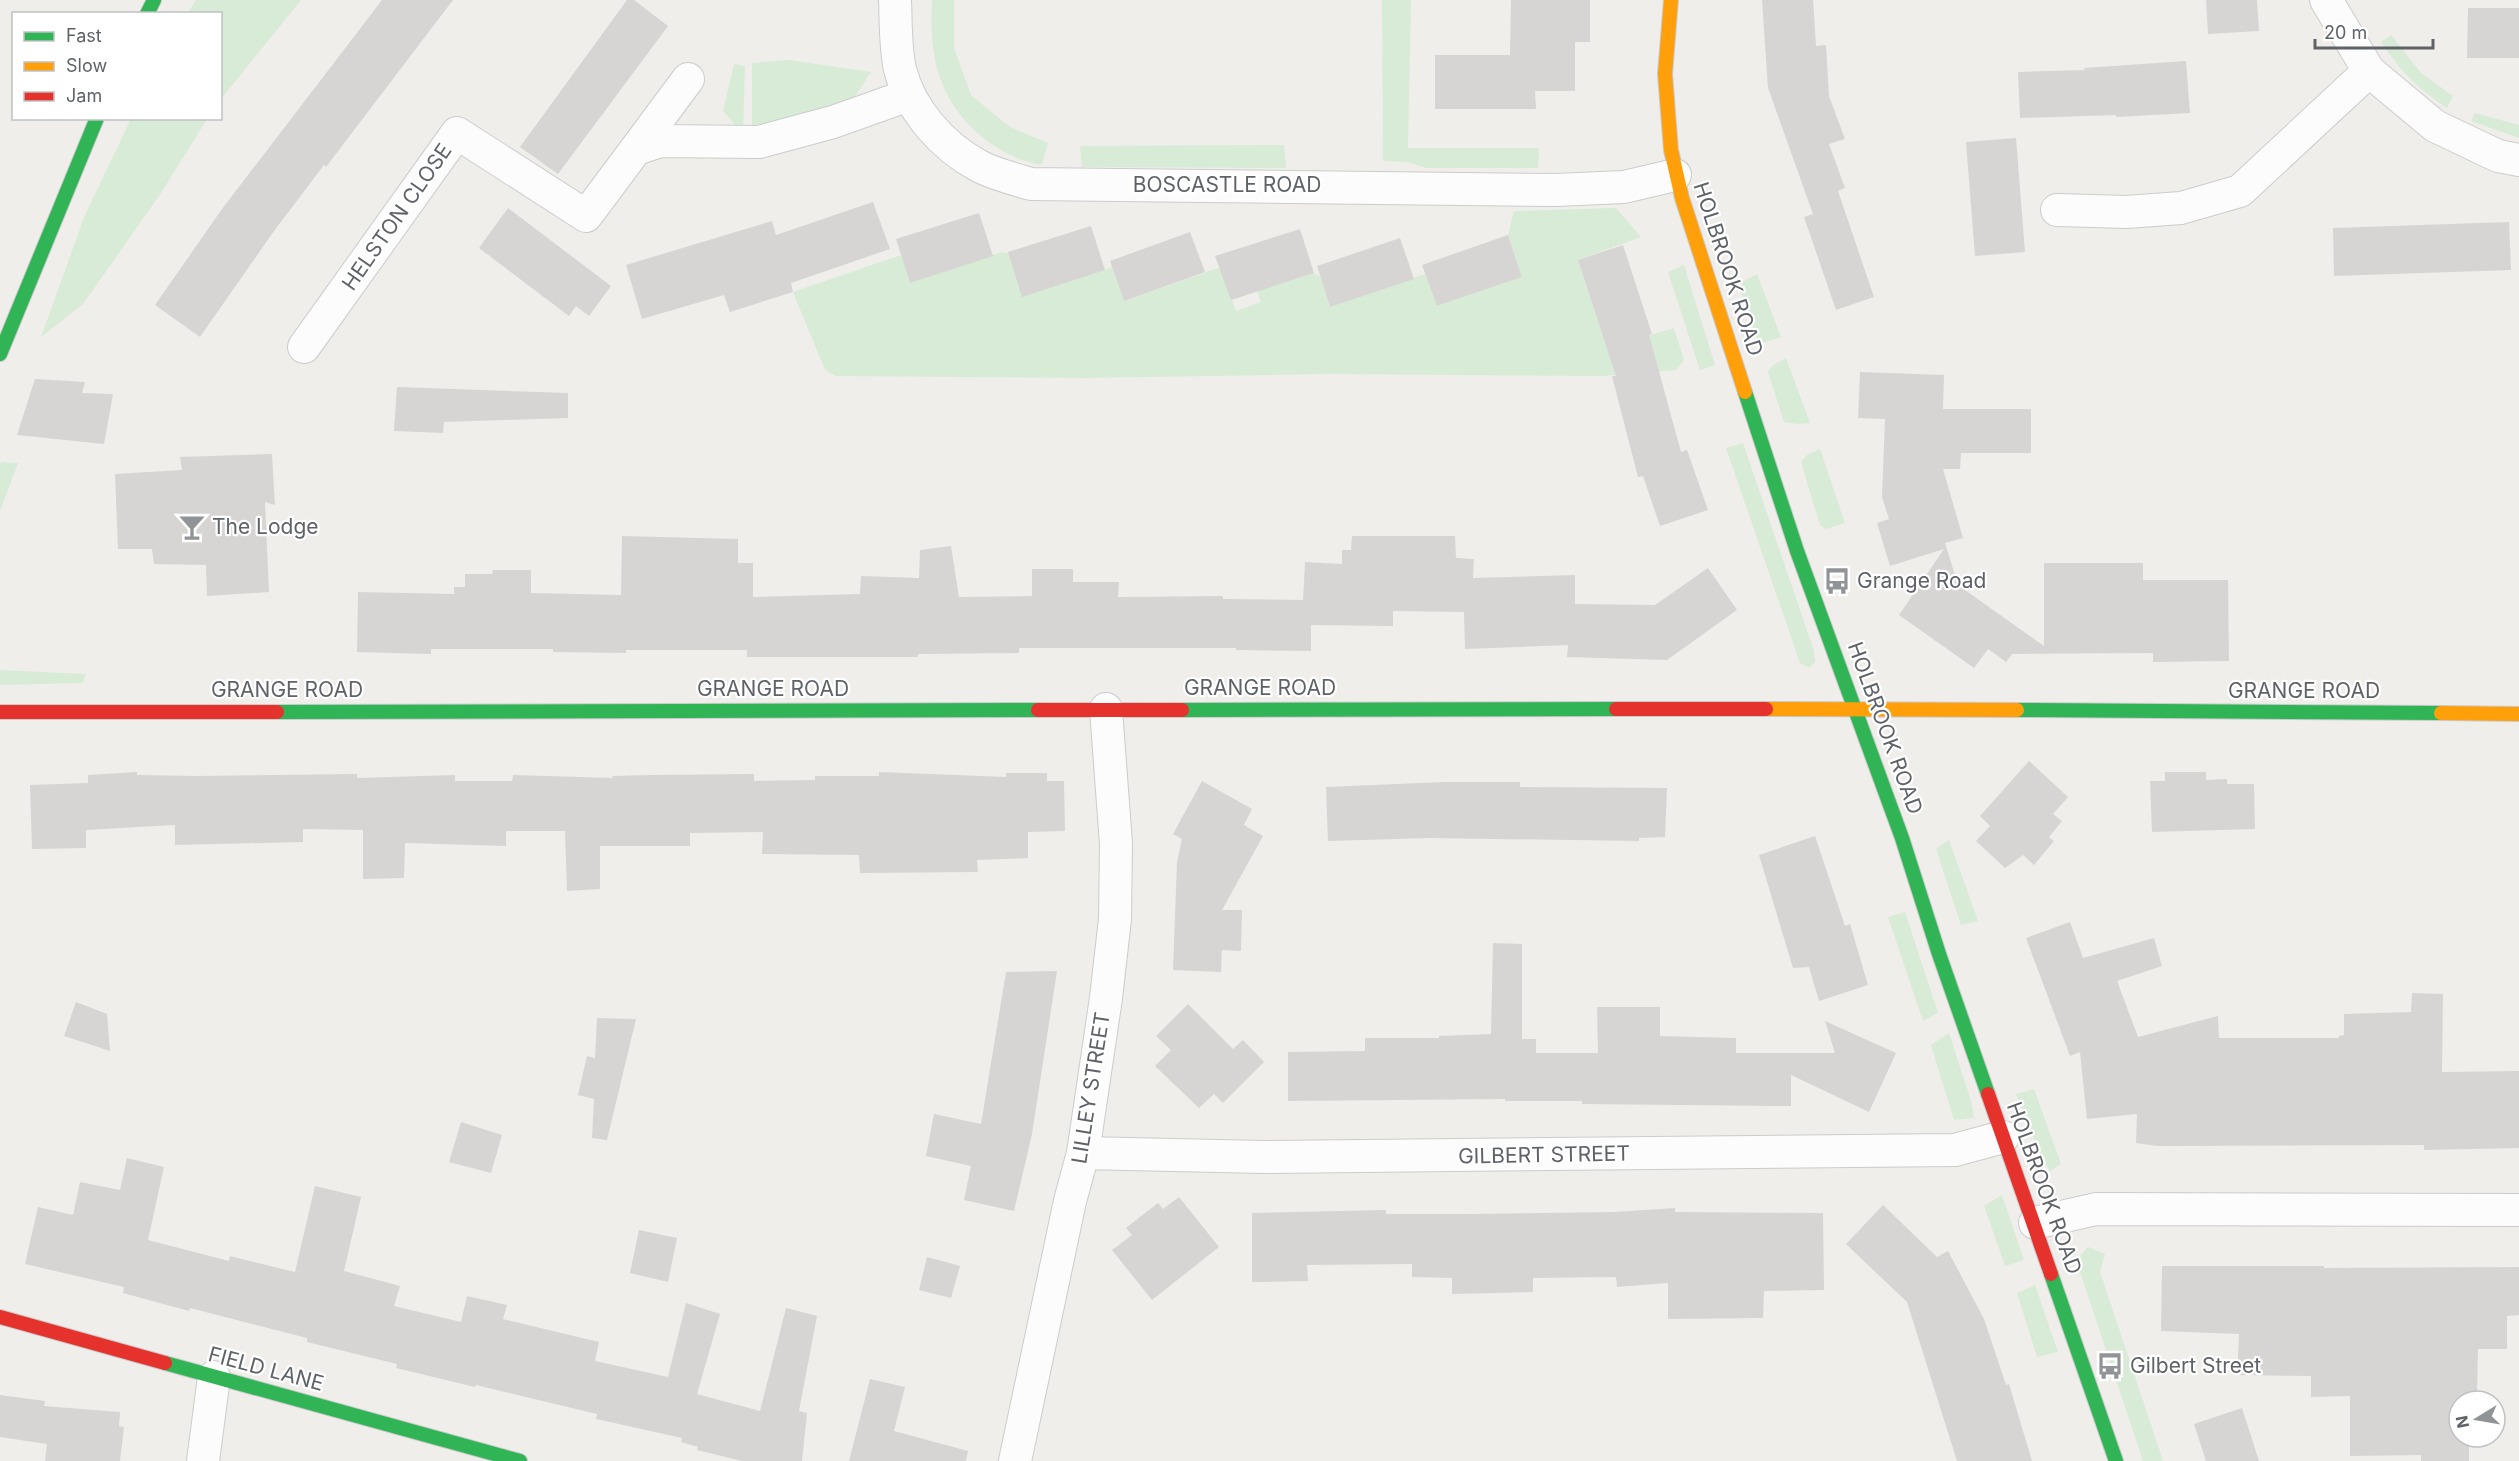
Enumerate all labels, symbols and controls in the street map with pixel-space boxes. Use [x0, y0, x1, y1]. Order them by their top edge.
legend [12, 12, 222, 120]
scale bar [2315, 12, 2434, 50]
text: 20 m [2324, 22, 2367, 43]
text: Fast [66, 25, 102, 46]
text: Slow [66, 55, 107, 76]
text: Jam [66, 85, 102, 106]
street label: HELSTON CLOSE [337, 139, 456, 295]
street label: BOSCASTLE ROAD [1133, 172, 1321, 197]
street label: HOLBROOK ROAD [1689, 179, 1768, 359]
bar icon: The Lodge [177, 512, 207, 542]
place label: The Lodge [212, 514, 319, 539]
bus stop icon: Grange Road [1822, 566, 1852, 596]
place label: Grange Road [1857, 568, 1986, 593]
street label: HOLBROOK ROAD [1843, 638, 1928, 817]
street label: GRANGE ROAD [1184, 675, 1336, 700]
street label: GRANGE ROAD [697, 676, 849, 701]
street label: GRANGE ROAD [211, 677, 363, 702]
street label: GRANGE ROAD [2228, 678, 2380, 703]
street label: LILLEY STREET [1066, 1010, 1115, 1166]
street label: HOLBROOK ROAD [2002, 1098, 2087, 1277]
street label: GILBERT STREET [1458, 1141, 1630, 1168]
street label: FIELD LANE [206, 1341, 327, 1396]
bus stop icon: Gilbert Street [2095, 1351, 2125, 1381]
place label: Gilbert Street [2130, 1353, 2261, 1378]
north arrow [2447, 1389, 2507, 1449]
text: N [2451, 1414, 2473, 1430]

